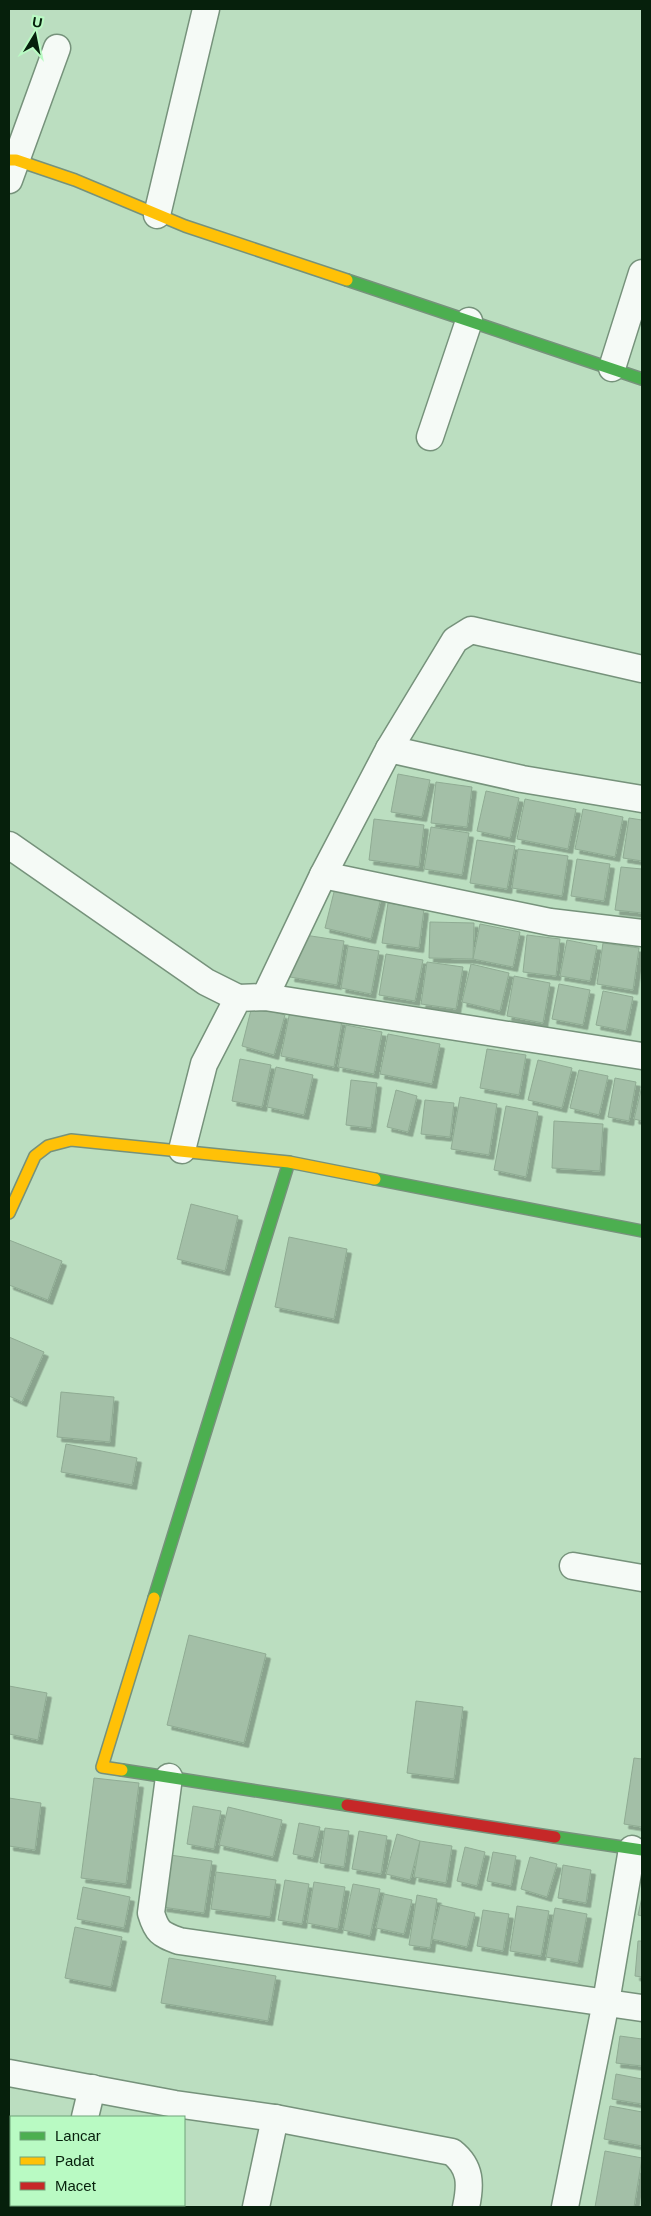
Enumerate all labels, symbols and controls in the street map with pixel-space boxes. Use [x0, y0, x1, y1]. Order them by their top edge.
north arrow [10, 10, 60, 60]
text: U [31, 13, 44, 31]
legend [10, 2116, 185, 2206]
text: Lancar [55, 2127, 101, 2144]
text: Padat [55, 2152, 95, 2169]
text: Macet [55, 2177, 97, 2194]

